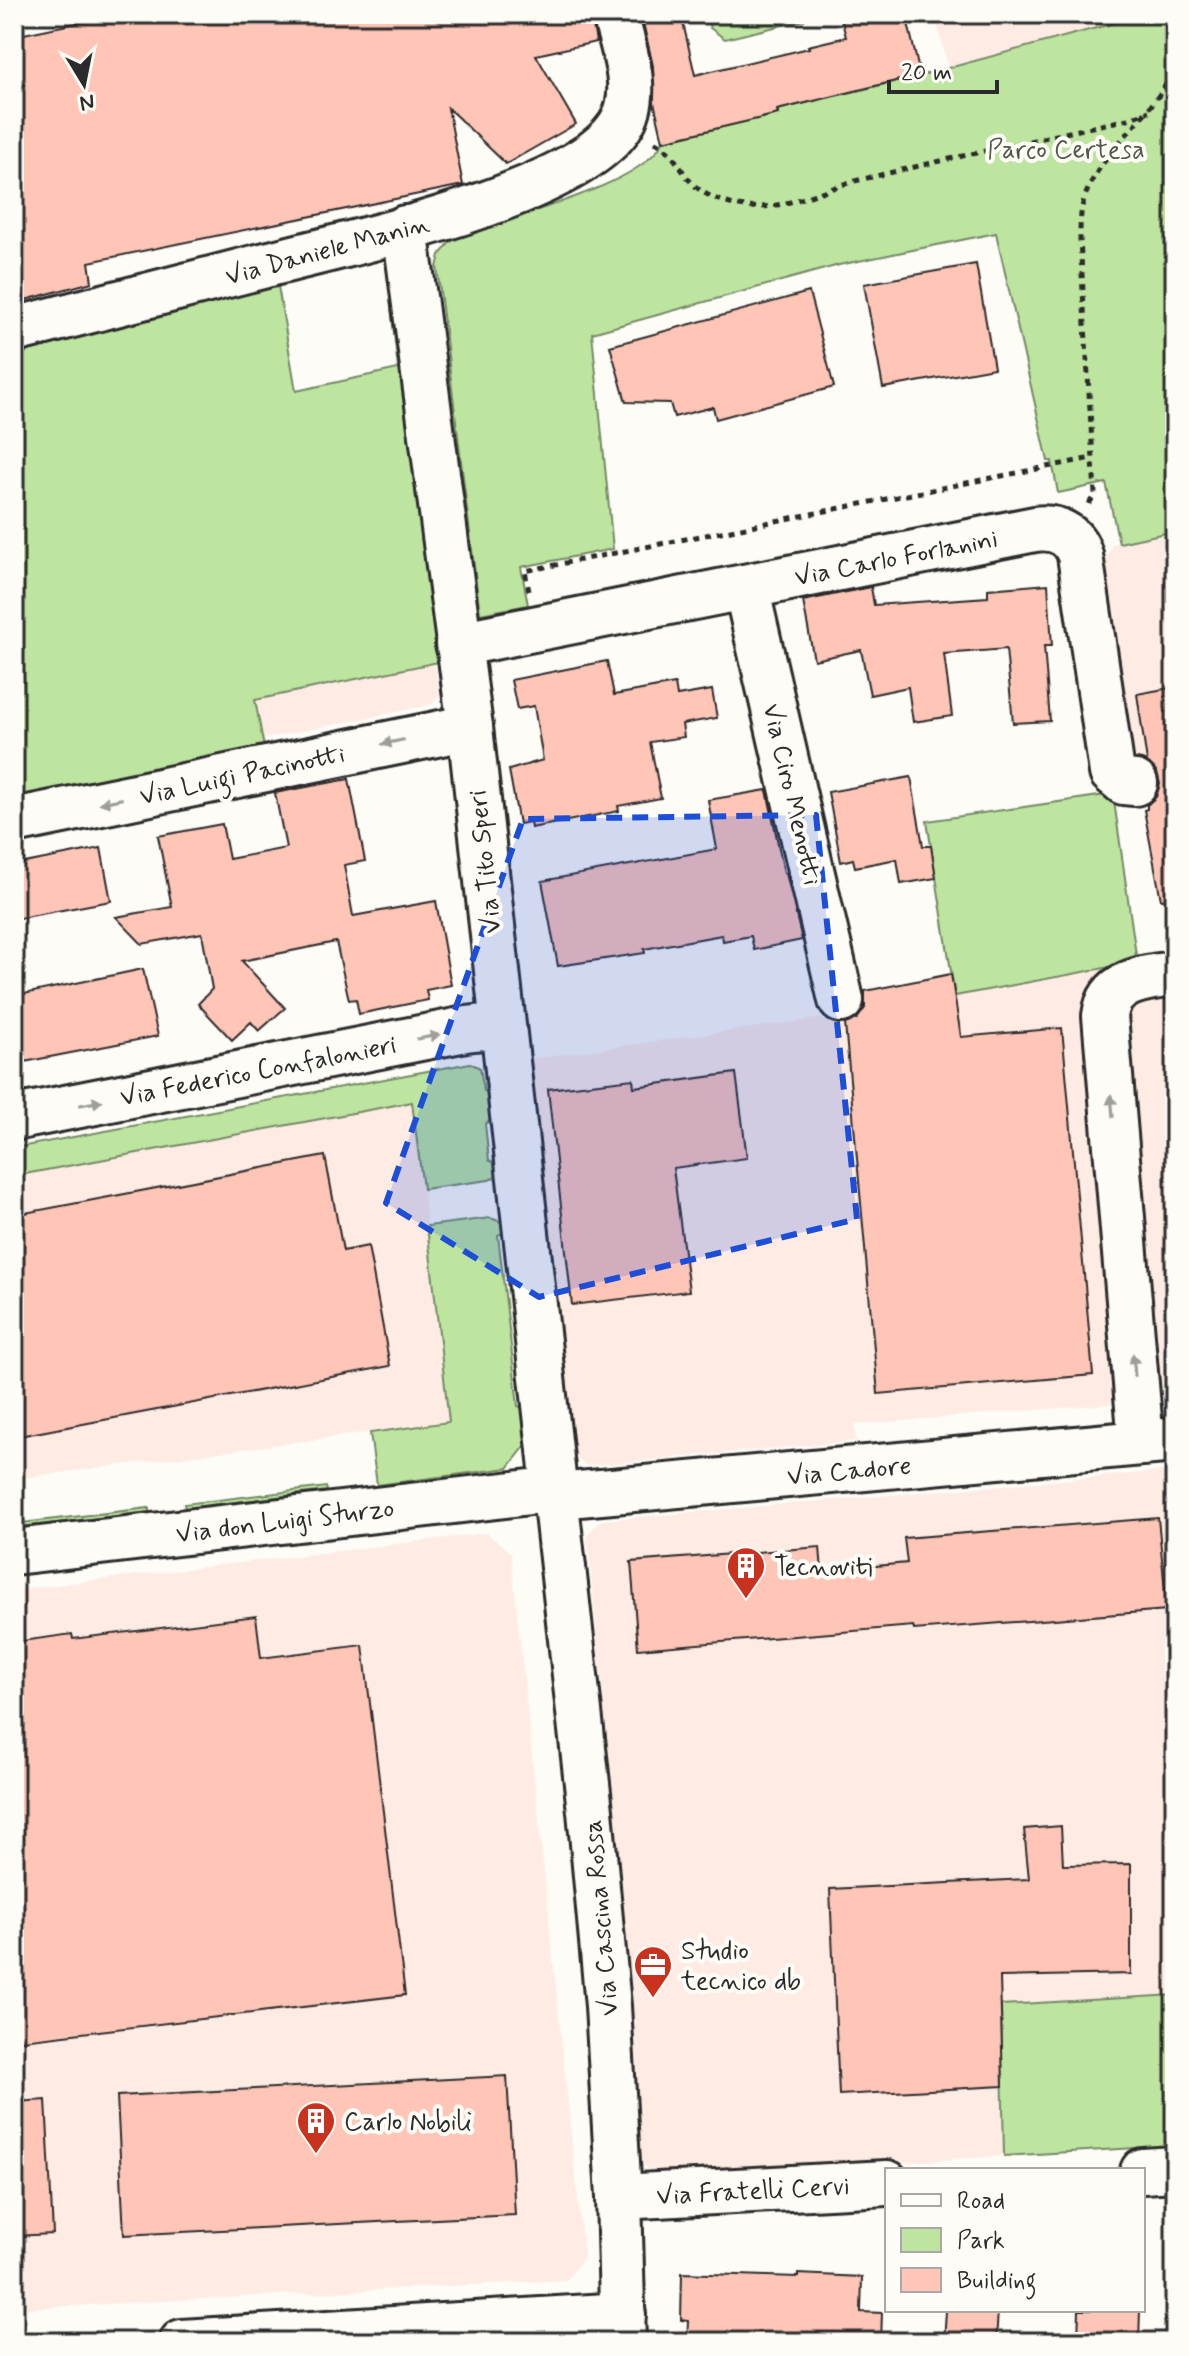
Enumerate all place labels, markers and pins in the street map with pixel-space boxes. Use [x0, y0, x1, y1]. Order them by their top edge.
building icon: Tecnoviti [725, 1545, 767, 1600]
place label: Tecnoviti [774, 1551, 872, 1585]
place label: Studio tecnico db [680, 1935, 801, 1999]
office icon: Studio tecnico db [632, 1944, 674, 1999]
building icon: Carlo Nobili [295, 2100, 337, 2155]
place label: Carlo Nobili [344, 2106, 472, 2140]

